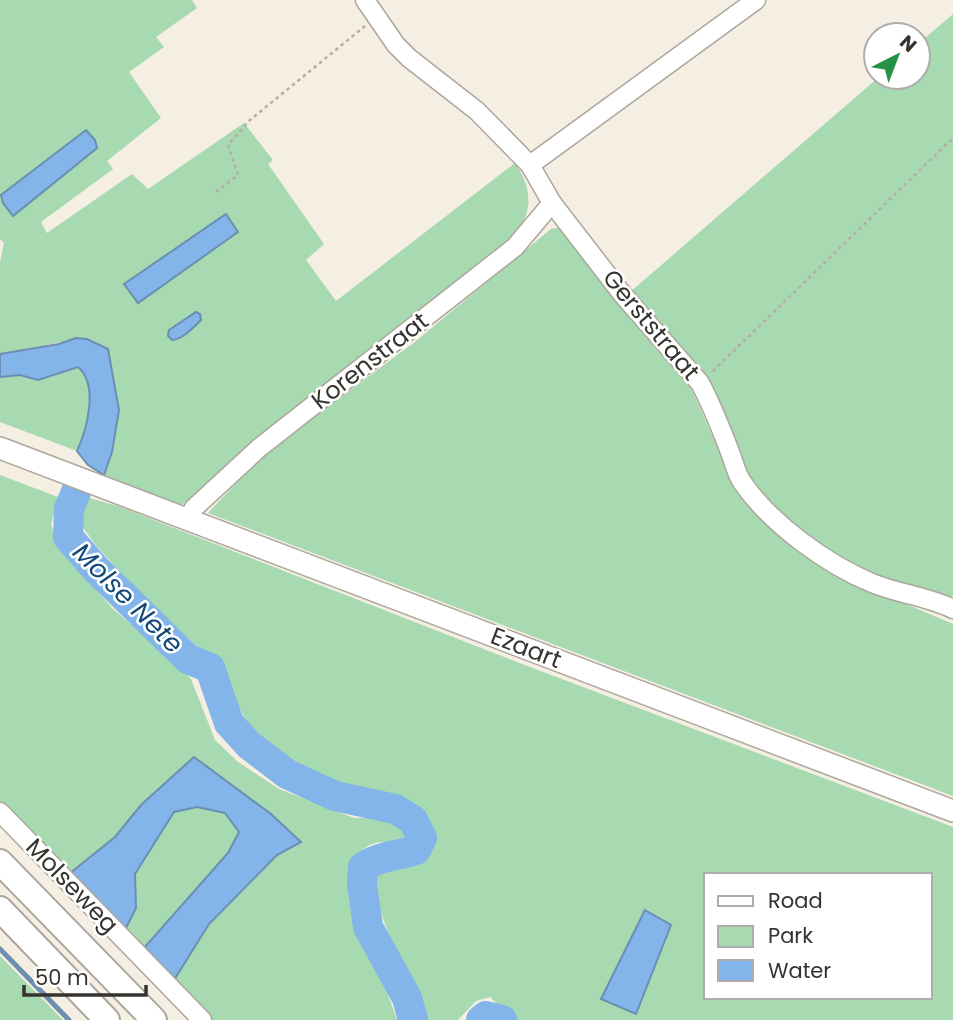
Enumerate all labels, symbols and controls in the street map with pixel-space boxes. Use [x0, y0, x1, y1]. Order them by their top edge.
north arrow [862, 21, 932, 91]
text: N [894, 29, 922, 59]
street label: Gerststraat [595, 262, 707, 387]
street label: Korenstraat [304, 304, 435, 417]
water label: Molse Nete [65, 535, 191, 661]
street label: Ezaart [486, 619, 566, 676]
street label: Molseweg [19, 831, 126, 940]
legend [704, 873, 932, 999]
text: Road [768, 886, 823, 915]
text: Park [768, 921, 813, 950]
scale bar [24, 954, 147, 998]
text: Water [768, 956, 831, 985]
text: 50 m [35, 963, 89, 992]

